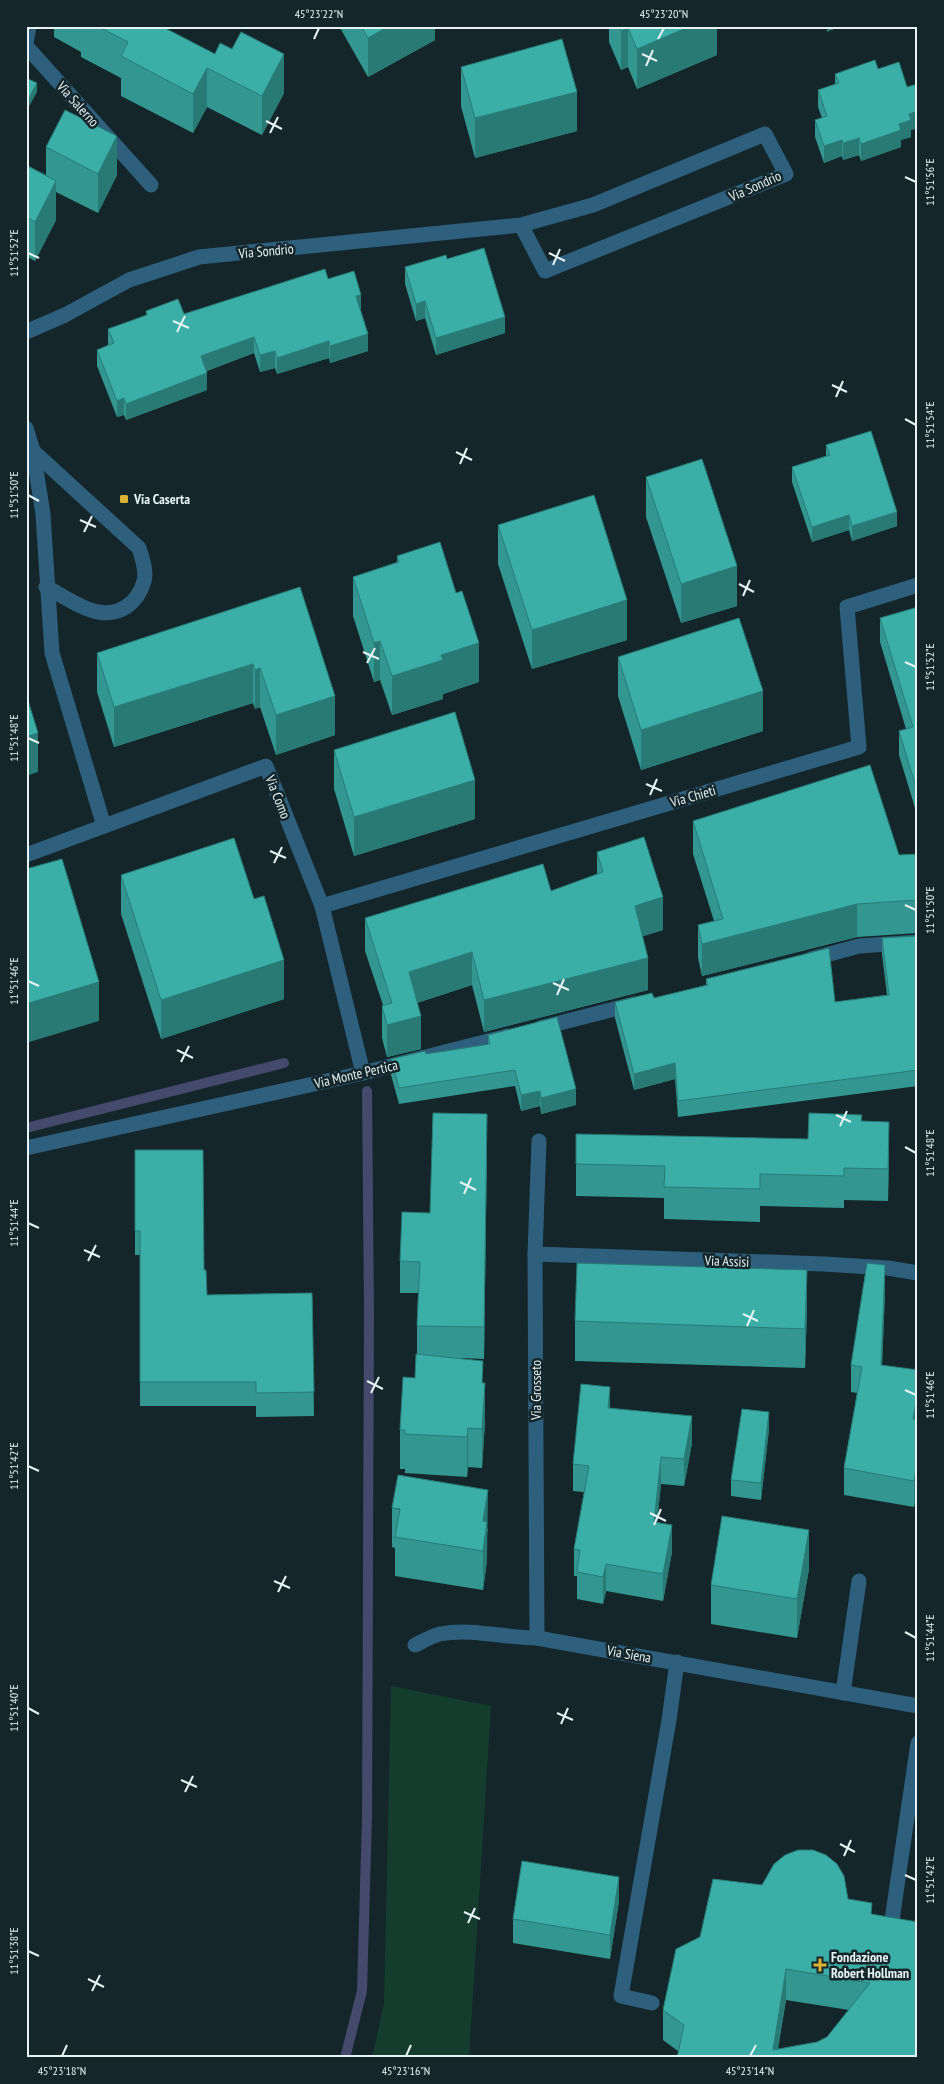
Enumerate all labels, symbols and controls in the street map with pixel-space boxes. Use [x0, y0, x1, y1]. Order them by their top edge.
text: 45°23'22"N [295, 6, 343, 21]
text: 45°23'20"N [640, 6, 688, 21]
street label: Via Salerno [52, 77, 103, 130]
text: 11°51'56"E [922, 158, 937, 206]
street label: Via Sondrio [725, 167, 784, 206]
text: 11°51'52"E [6, 229, 21, 277]
street label: Via Sondrio [237, 240, 294, 262]
text: 11°51'54"E [922, 401, 937, 449]
text: 11°51'50"E [6, 471, 21, 519]
place label: Via Caserta [133, 490, 190, 508]
marker: Via Caserta [118, 493, 130, 505]
text: 11°51'52"E [922, 643, 937, 691]
text: 11°51'48"E [6, 714, 21, 762]
street label: Via Como [261, 772, 295, 821]
street label: Via Chieti [667, 781, 718, 811]
text: 11°51'50"E [922, 886, 937, 934]
text: 11°51'46"E [6, 957, 21, 1005]
street label: Via Monte Pertica [312, 1056, 399, 1093]
text: 11°51'48"E [922, 1129, 937, 1177]
text: 11°51'44"E [6, 1199, 21, 1247]
street label: Via Assisi [703, 1251, 750, 1271]
street label: Via Grosseto [527, 1360, 545, 1421]
text: 11°51'46"E [922, 1371, 937, 1419]
text: 11°51'42"E [6, 1442, 21, 1490]
text: 11°51'44"E [922, 1614, 937, 1662]
street label: Via Siena [604, 1641, 653, 1667]
text: 11°51'40"E [6, 1684, 21, 1732]
text: 11°51'42"E [922, 1856, 937, 1904]
text: 11°51'38"E [6, 1927, 21, 1975]
place label: Fondazione Robert Hollman [831, 1948, 909, 1982]
marker: Fondazione Robert Hollman [813, 1958, 827, 1972]
text: 45°23'18"N [38, 2063, 86, 2078]
text: 45°23'16"N [382, 2063, 430, 2078]
text: 45°23'14"N [726, 2063, 774, 2078]

